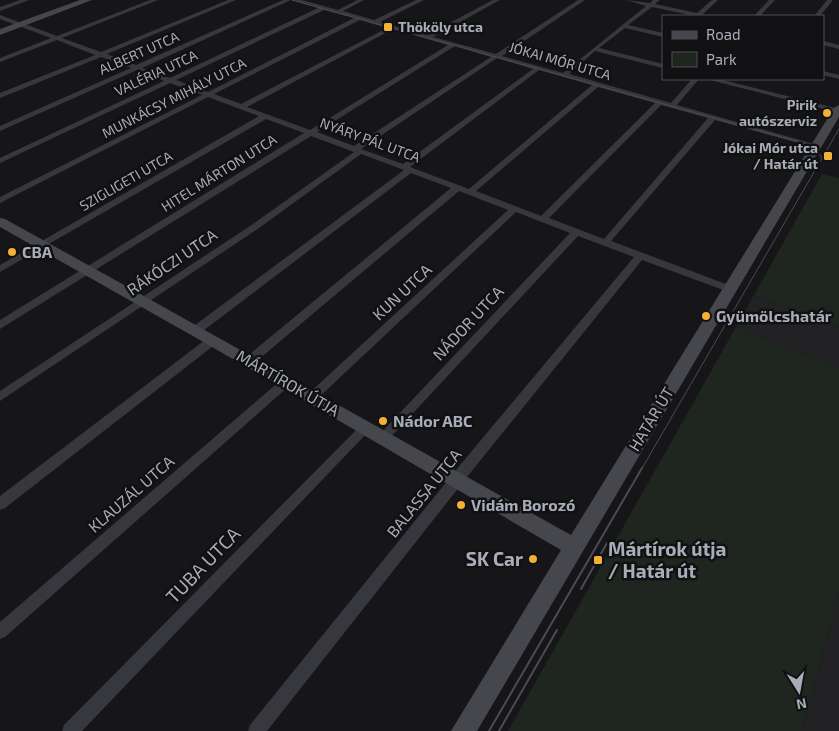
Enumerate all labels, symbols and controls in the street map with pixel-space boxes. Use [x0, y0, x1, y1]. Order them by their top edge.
legend [662, 15, 824, 80]
place label: Thököly utca [398, 18, 483, 35]
marker: Thököly utca [382, 21, 394, 33]
text: Road [706, 25, 741, 43]
street label: ALBERT UTCA [96, 27, 182, 78]
street label: JÓKAI MÓR UTCA [507, 38, 613, 83]
street label: VALÉRIA UTCA [112, 46, 200, 99]
text: Park [706, 50, 737, 68]
street label: MUNKÁCSY MIHÁLY UTCA [99, 54, 249, 141]
place label: Pirik autószerviz [739, 96, 817, 129]
marker: Pirik autószerviz [821, 107, 833, 119]
street label: NYÁRY PÁL UTCA [318, 114, 423, 166]
street label: HITEL MÁRTON UTCA [158, 130, 280, 215]
place label: Jókai Mór utca / Határ út [723, 139, 818, 172]
street label: SZIGLIGETI UTCA [76, 147, 176, 214]
marker: Jókai Mór utca / Határ út [822, 150, 834, 162]
street label: RÁKÓCZI UTCA [123, 225, 220, 299]
place label: CBA [22, 242, 53, 261]
marker: CBA [6, 246, 18, 258]
street label: KUN UTCA [368, 260, 435, 324]
street label: NÁDOR UTCA [428, 281, 507, 364]
place label: Gyümölcshatár [716, 306, 832, 326]
marker: Gyümölcshatár [700, 310, 712, 322]
street label: MÁRTÍROK ÚTJA [234, 345, 343, 420]
street label: HATÁR ÚT [624, 383, 677, 454]
place label: Nádor ABC [393, 411, 472, 430]
marker: Nádor ABC [377, 415, 389, 427]
street label: BALASSA UTCA [382, 445, 465, 541]
street label: KLAUZÁL UTCA [84, 451, 177, 536]
place label: Vidám Borozó [471, 495, 576, 514]
marker: Vidám Borozó [455, 499, 467, 511]
street label: TUBA UTCA [161, 522, 245, 608]
place label: Mártírok útja / Határ út [608, 537, 726, 582]
place label: SK Car [466, 547, 523, 570]
marker: SK Car [527, 553, 539, 565]
marker: Mártírok útja / Határ út [592, 554, 604, 566]
north arrow [774, 666, 824, 716]
text: N [795, 695, 808, 714]

